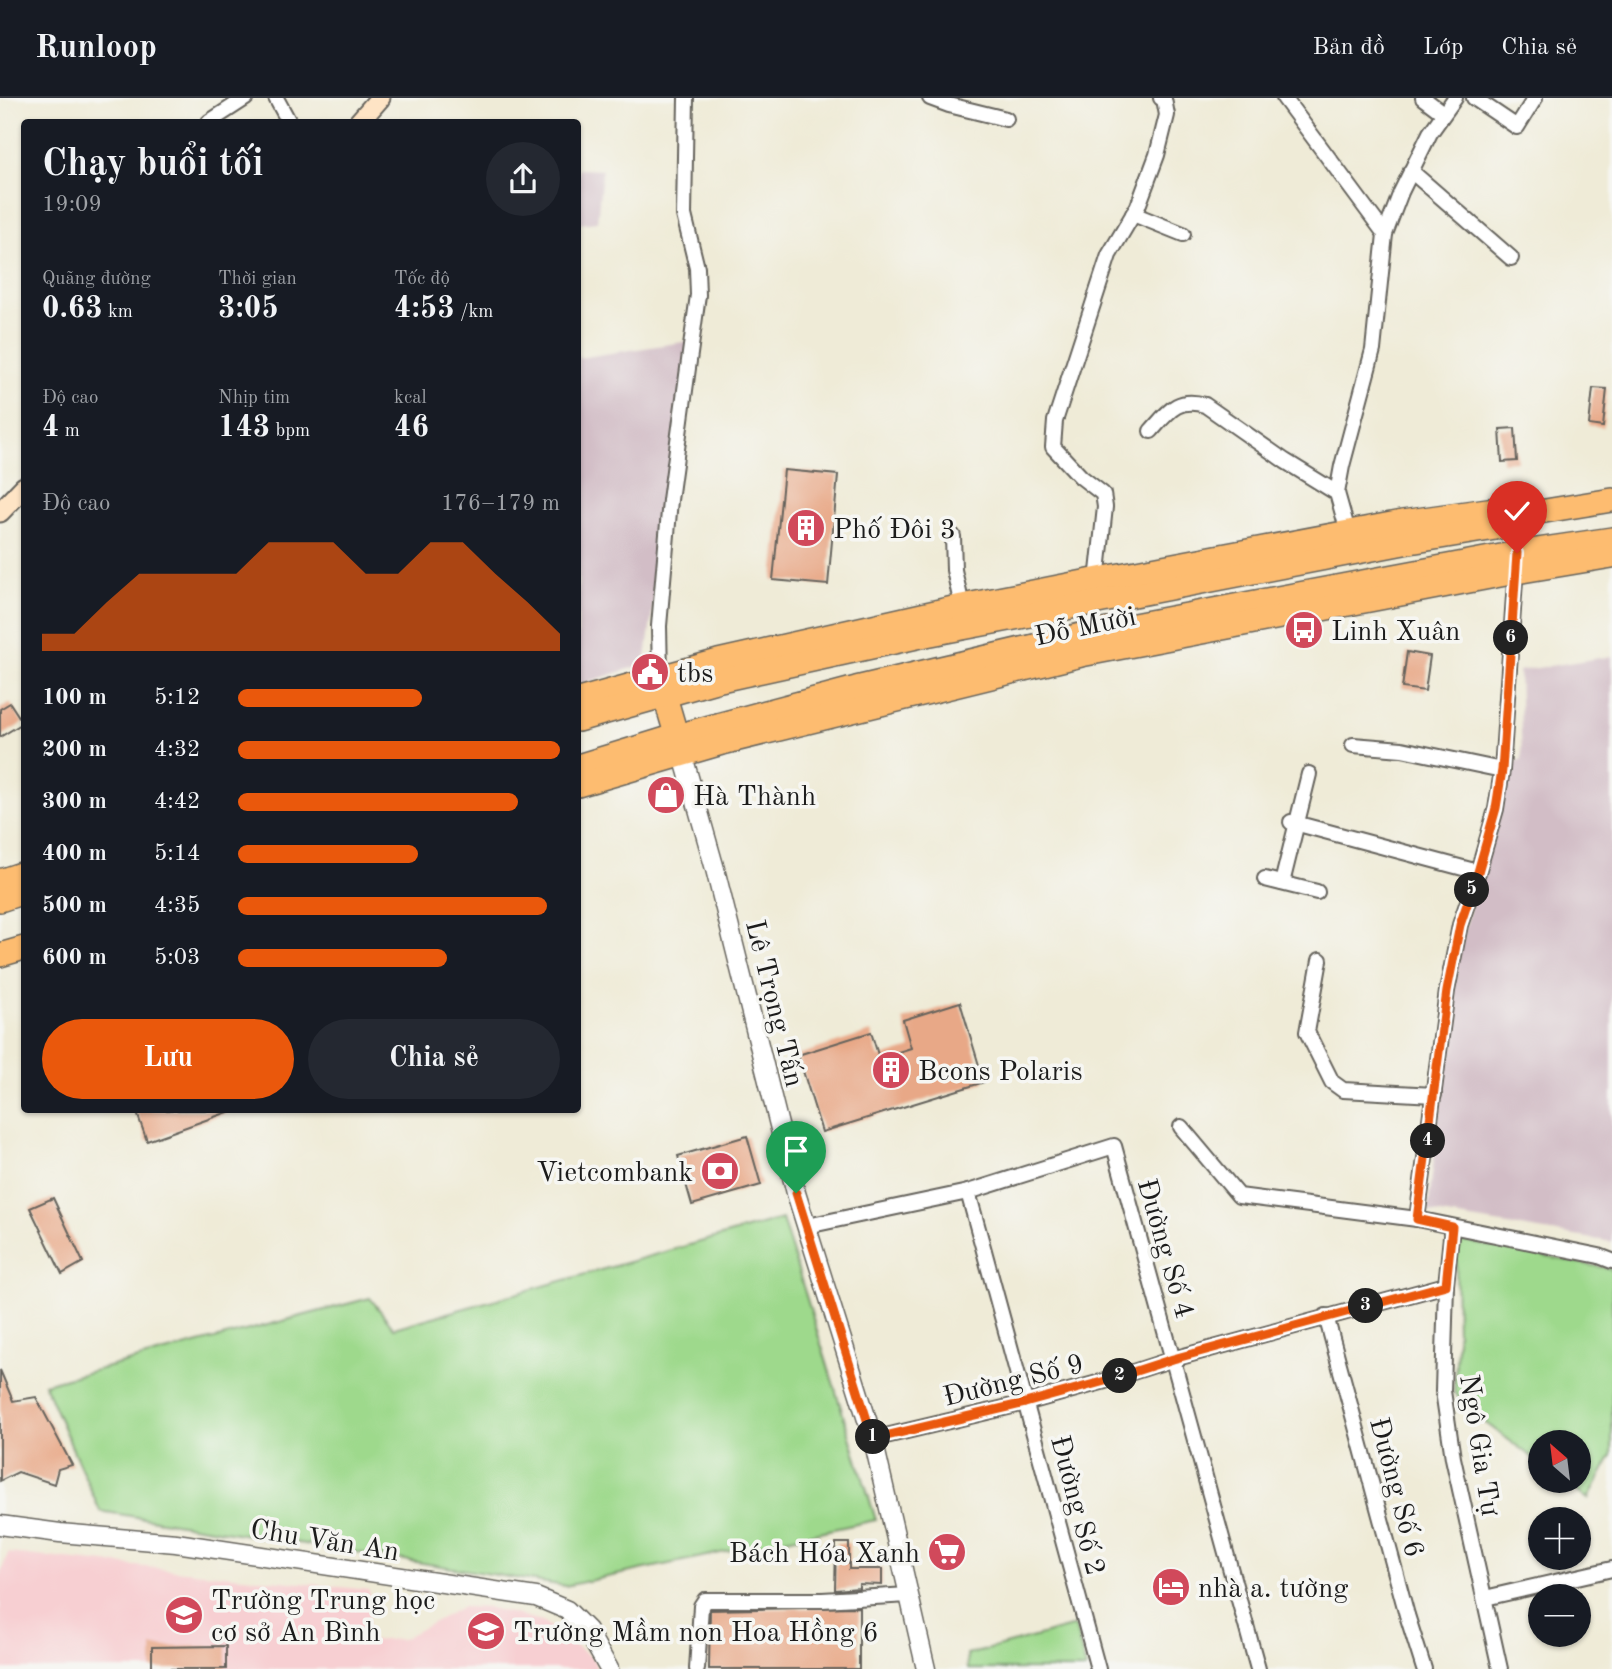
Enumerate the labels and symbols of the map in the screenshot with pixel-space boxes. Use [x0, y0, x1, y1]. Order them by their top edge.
pin [1487, 481, 1547, 553]
building icon: Phố Đôi 3 [785, 507, 827, 549]
place label: Phố Đôi 3 [833, 516, 956, 545]
street label: Đỗ Mười [1032, 602, 1139, 652]
bus stop icon: Linh Xuân [1283, 609, 1325, 651]
place label: Linh Xuân [1331, 619, 1460, 647]
pin: 6 [1494, 620, 1528, 656]
public building icon: tbs [629, 651, 671, 693]
place label: tbs [677, 661, 713, 689]
shop icon: Hà Thành [645, 774, 687, 816]
place label: Hà Thành [693, 784, 816, 812]
pin: 5 [1454, 872, 1490, 908]
street label: Lê Trọng Tấn [739, 917, 808, 1090]
building icon: Bcons Polaris [870, 1049, 912, 1091]
place label: Bcons Polaris [918, 1059, 1083, 1087]
pin [766, 1121, 826, 1193]
pin: 4 [1410, 1124, 1446, 1158]
bank icon: Vietcombank [699, 1150, 741, 1192]
place label: Vietcombank [536, 1160, 693, 1188]
street label: Đường Số 4 [1131, 1176, 1198, 1322]
pin: 3 [1348, 1288, 1384, 1324]
street label: Đường Số 9 [940, 1350, 1087, 1413]
pin: 2 [1102, 1358, 1138, 1394]
street label: Ngô Gia Tự [1453, 1373, 1503, 1519]
street label: Đường Số 6 [1363, 1414, 1428, 1561]
pin: 1 [856, 1420, 890, 1454]
north arrow [1528, 1430, 1591, 1493]
street label: Đường Số 2 [1044, 1432, 1109, 1579]
street label: Chu Văn An [248, 1516, 401, 1568]
supermarket icon: Bách Hóa Xanh [926, 1531, 968, 1573]
place label: Bách Hóa Xanh [729, 1541, 920, 1569]
hotel icon: nhà a. tường [1150, 1566, 1192, 1608]
place label: nhà a. tường [1198, 1576, 1348, 1604]
place label: Trường Trung học cơ sở An Bình [211, 1588, 435, 1648]
school or university icon: Trường Trung học cơ sở An Bình [163, 1594, 205, 1636]
school or university icon: Trường Mầm non Hoa Hồng 6 [465, 1610, 507, 1652]
place label: Trường Mầm non Hoa Hồng 6 [513, 1617, 879, 1648]

